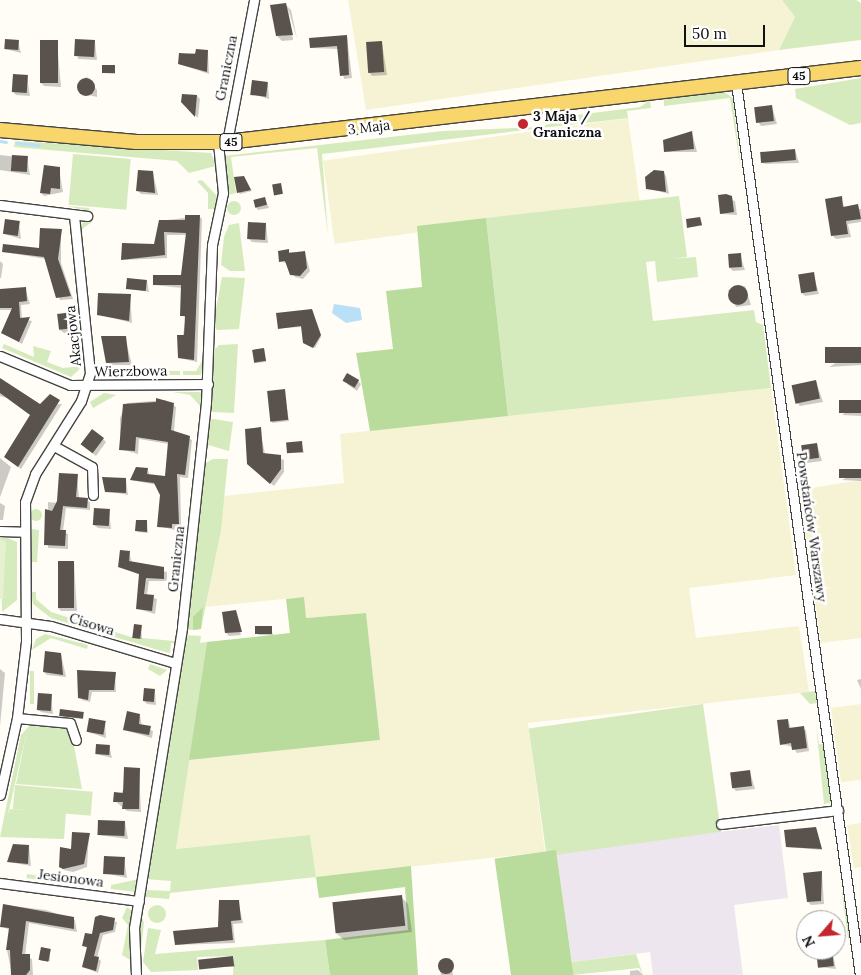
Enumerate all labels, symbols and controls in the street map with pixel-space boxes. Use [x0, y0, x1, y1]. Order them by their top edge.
scale bar [686, 15, 767, 47]
text: 50 m [692, 24, 727, 43]
street label: Graniczna [211, 34, 241, 102]
road number: 45 [786, 66, 812, 85]
place label: 3 Maja / Graniczna [533, 108, 602, 140]
street label: 3 Maja [347, 116, 391, 138]
marker: 3 Maja / Graniczna [517, 118, 529, 130]
road number: 45 [218, 132, 244, 152]
street label: Akacjowa [61, 305, 85, 367]
street label: Wierzbowa [94, 362, 168, 380]
street label: Powstańców Warszawy [793, 451, 831, 603]
street label: Graniczna [164, 525, 188, 593]
street label: Cisowa [67, 609, 117, 639]
street label: Jesionowa [37, 866, 105, 890]
north arrow [796, 910, 846, 960]
text: N [798, 932, 819, 950]

